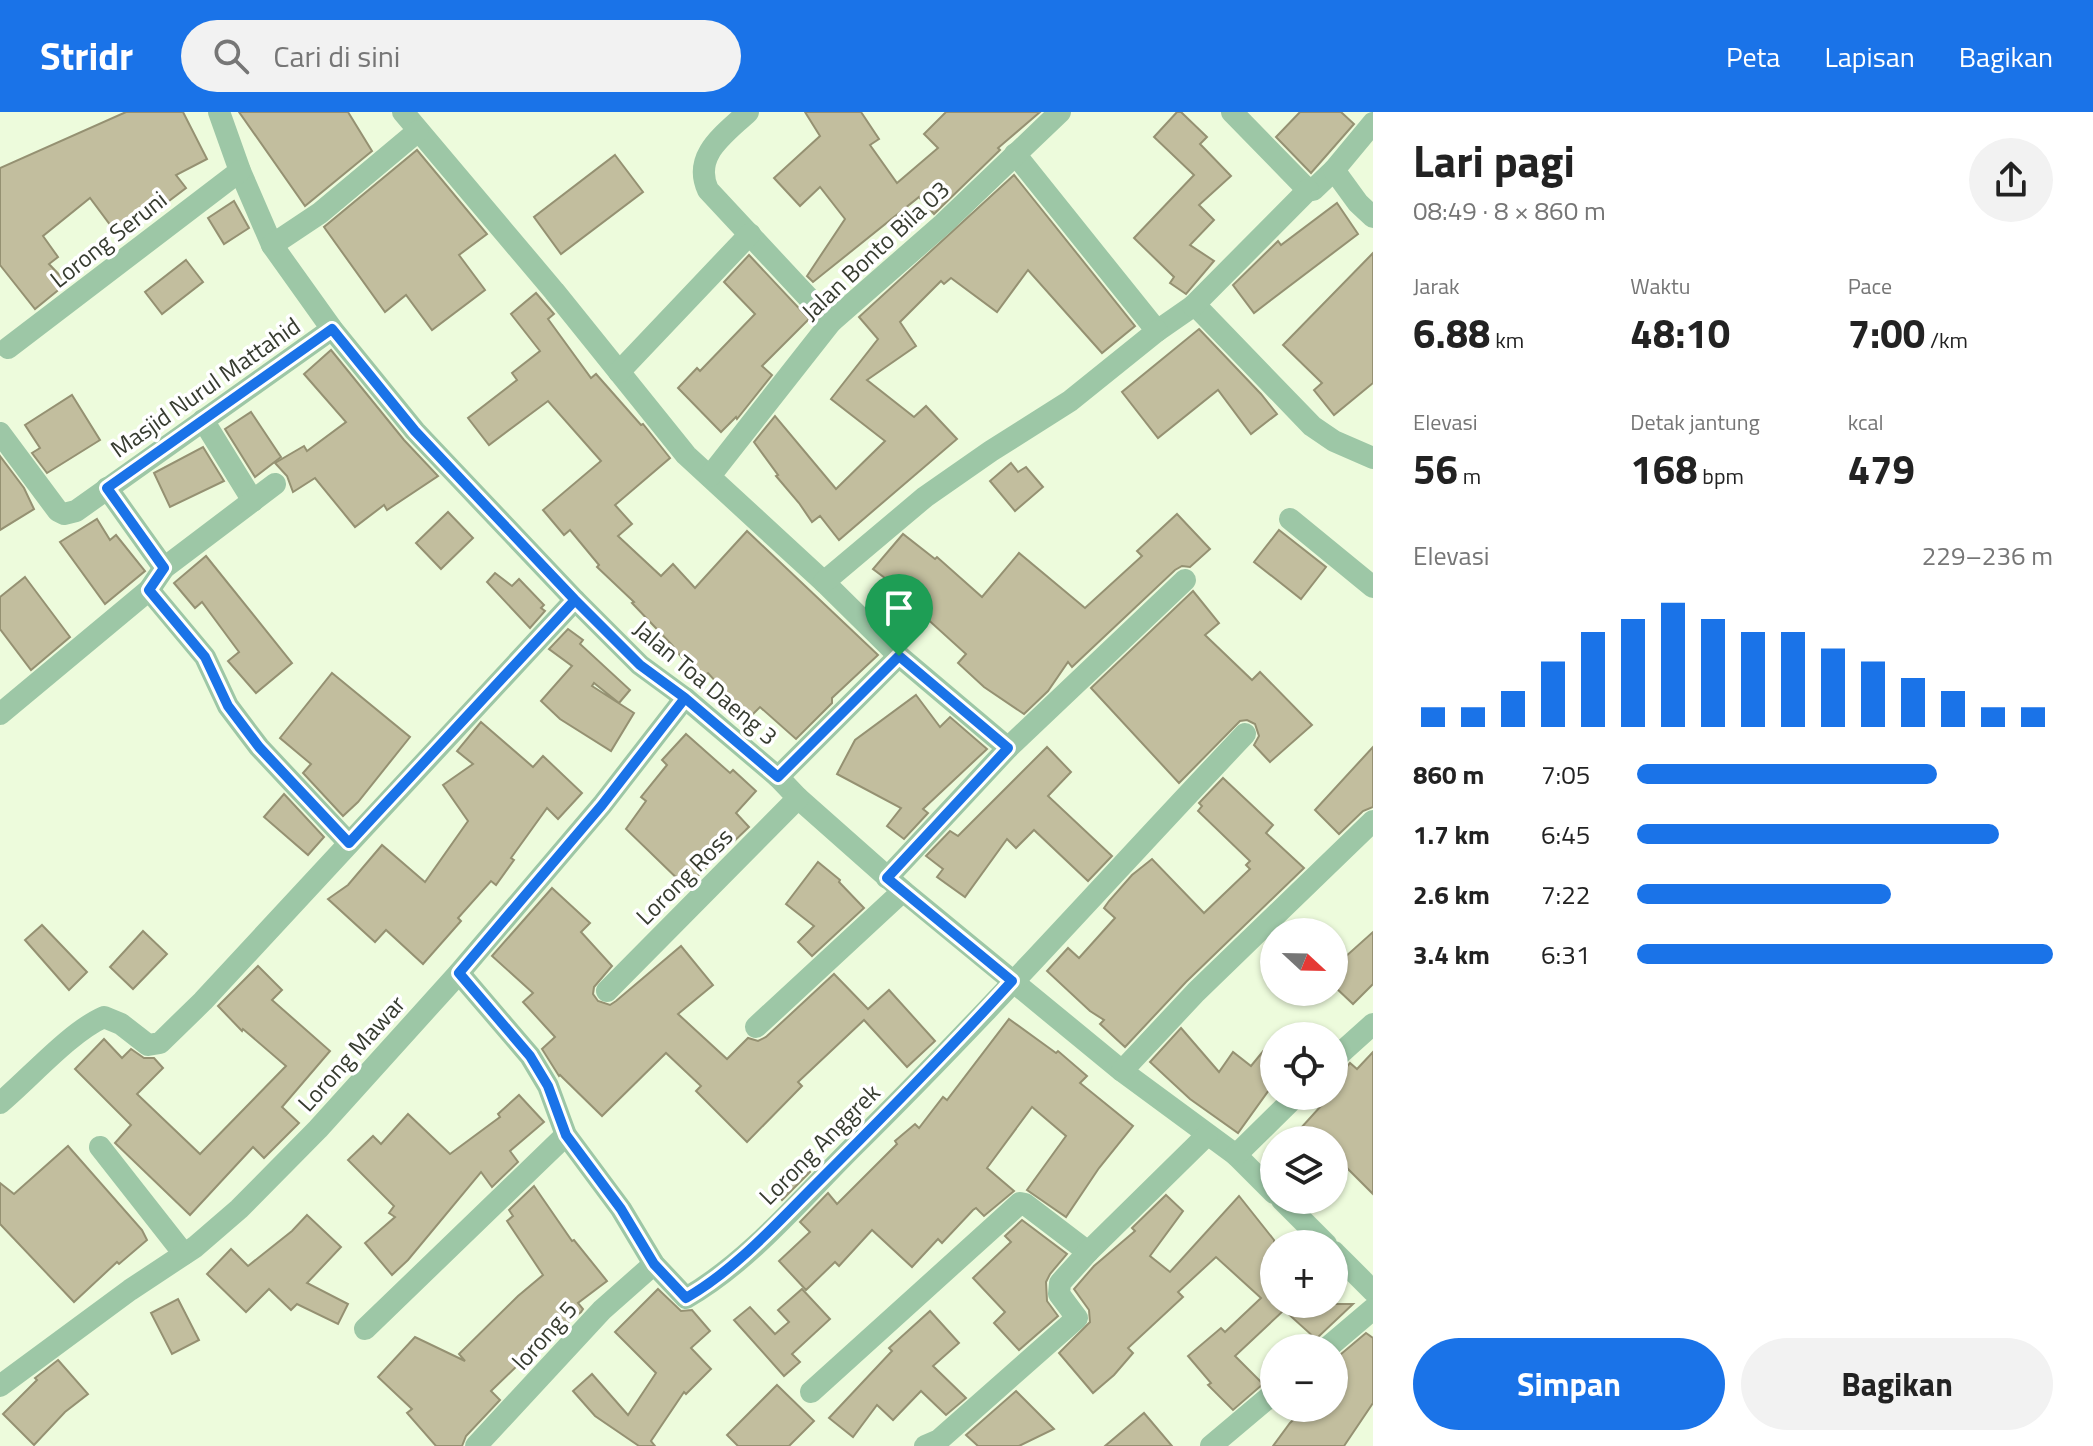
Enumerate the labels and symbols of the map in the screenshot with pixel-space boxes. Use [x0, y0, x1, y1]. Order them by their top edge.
street label: Jalan Bonto Bila 03 [793, 172, 957, 328]
street label: Lorong Seruni [42, 182, 174, 296]
street label: Masjid Nurul Mattahid [103, 308, 307, 466]
pin [865, 574, 933, 656]
street label: Jalan Toa Daeng 3 [626, 611, 786, 753]
street label: Lorong Ross [627, 819, 741, 933]
north arrow [1260, 918, 1348, 1006]
street label: Lorong Mawar [289, 987, 413, 1119]
street label: Lorong Anggrek [750, 1075, 888, 1213]
street label: lorong 5 [503, 1292, 585, 1378]

